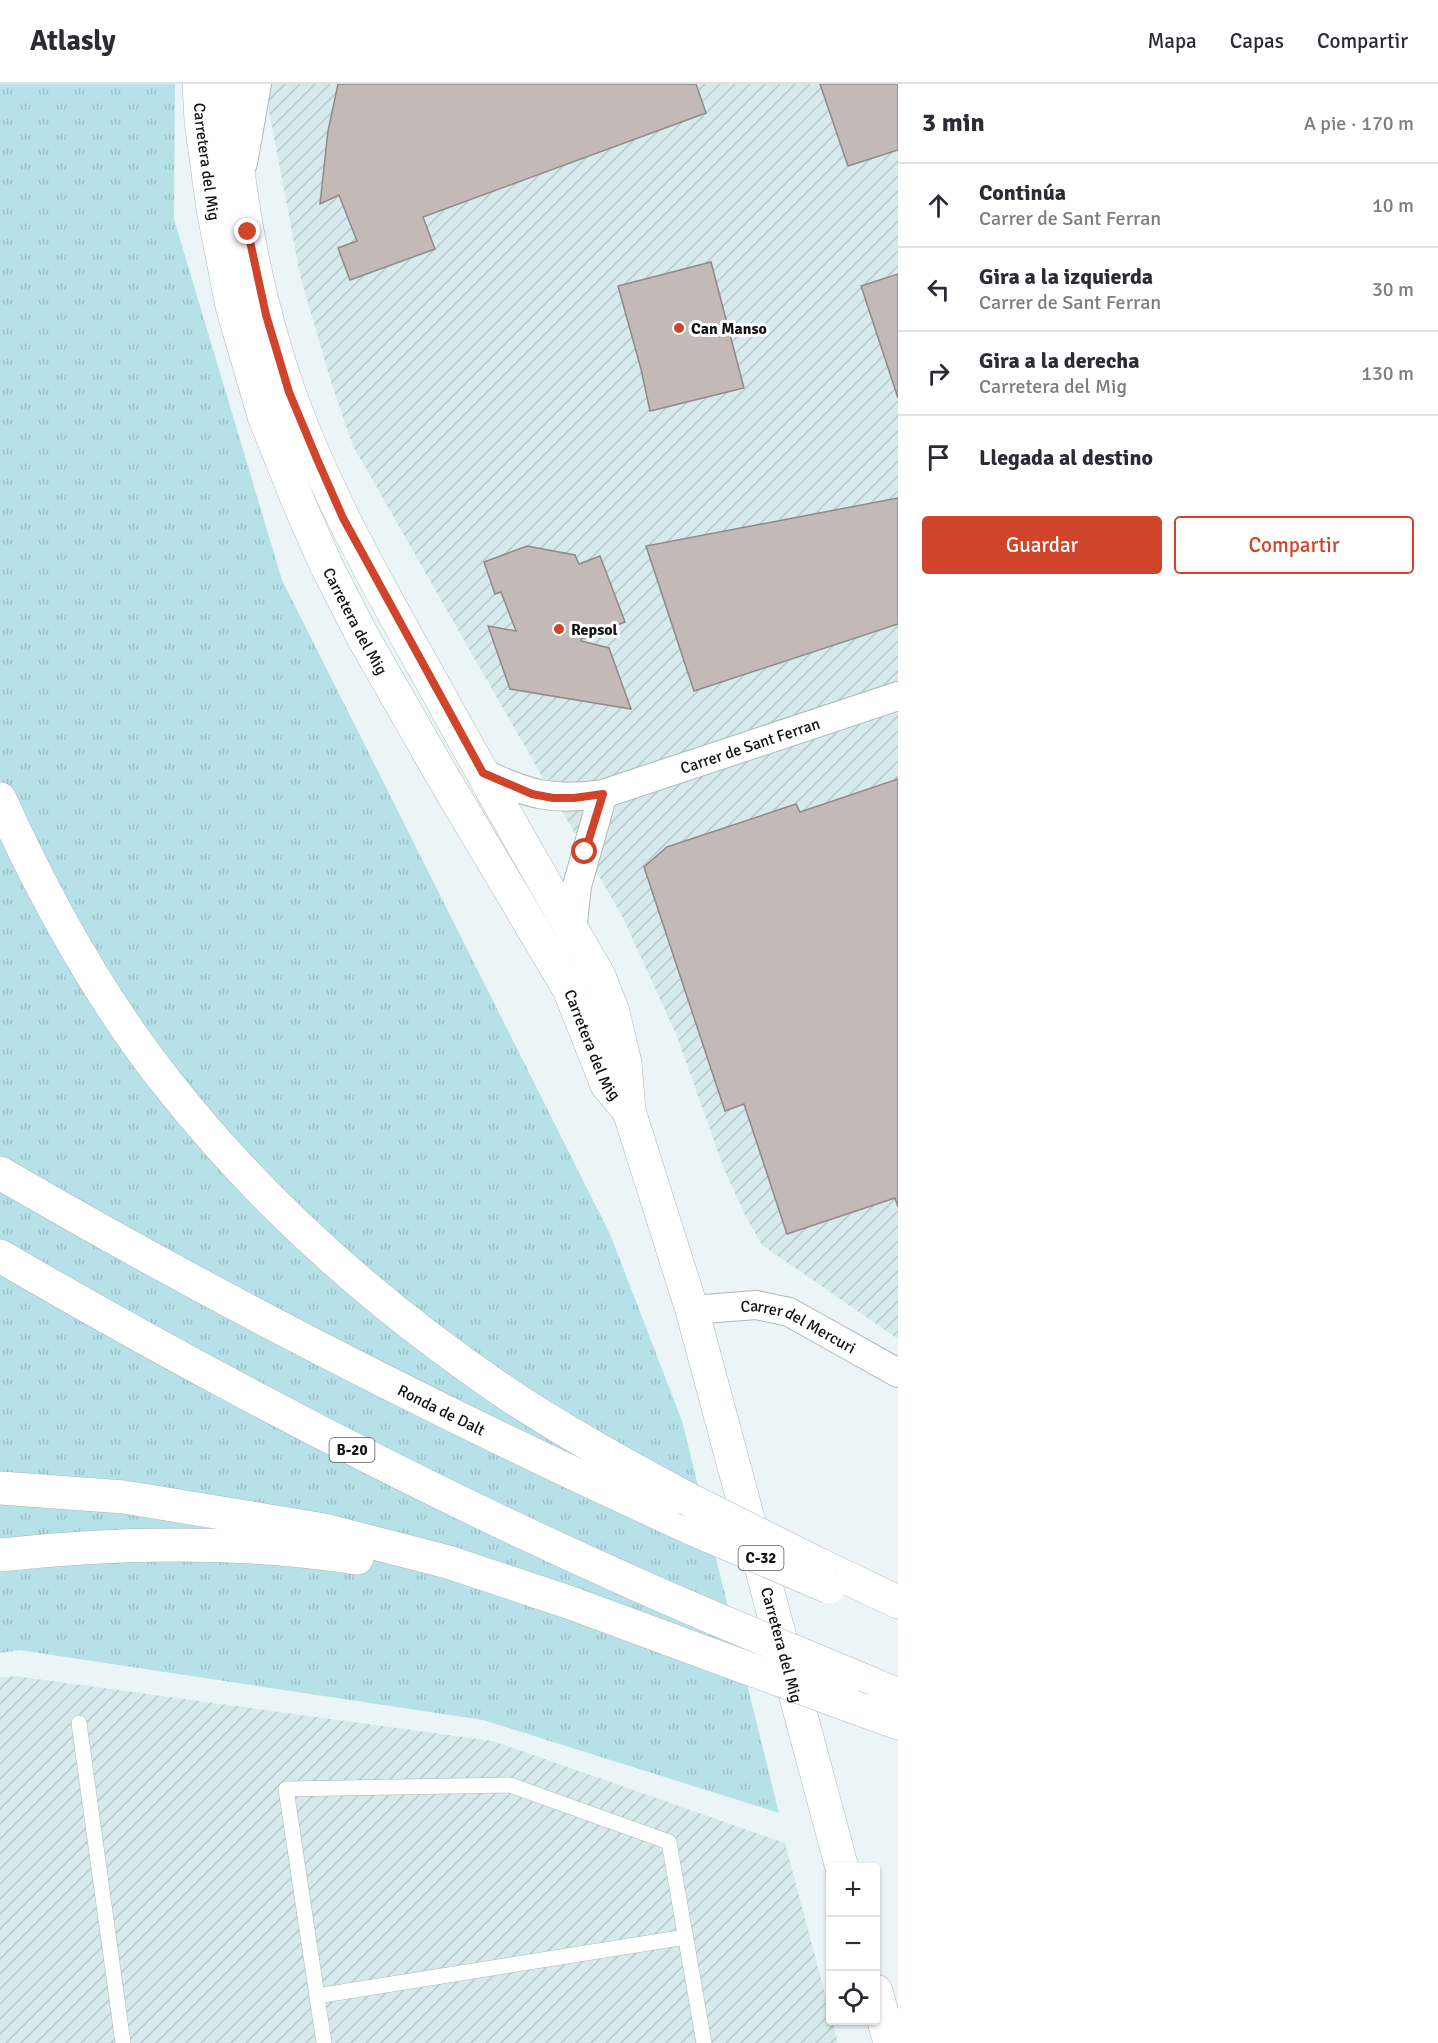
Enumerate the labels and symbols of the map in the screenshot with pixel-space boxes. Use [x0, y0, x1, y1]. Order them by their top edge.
street label: Carretera del Mig [189, 102, 224, 222]
route end [234, 218, 260, 244]
place label: Can Manso [691, 319, 767, 339]
marker: Can Manso [672, 321, 686, 335]
street label: Carretera del Mig [318, 564, 391, 679]
place label: Repsol [571, 620, 618, 640]
marker: Repsol [552, 622, 566, 636]
street label: Carrer de Sant Ferran [678, 714, 823, 779]
route start [571, 838, 597, 864]
street label: Carretera del Mig [559, 987, 625, 1105]
street label: Carrer del Mercuri [740, 1296, 859, 1358]
street label: Ronda de Dalt [394, 1380, 488, 1441]
road number: B-20 [330, 1438, 374, 1462]
road number: C-32 [738, 1546, 783, 1570]
street label: Carretera del Mig [756, 1585, 806, 1705]

